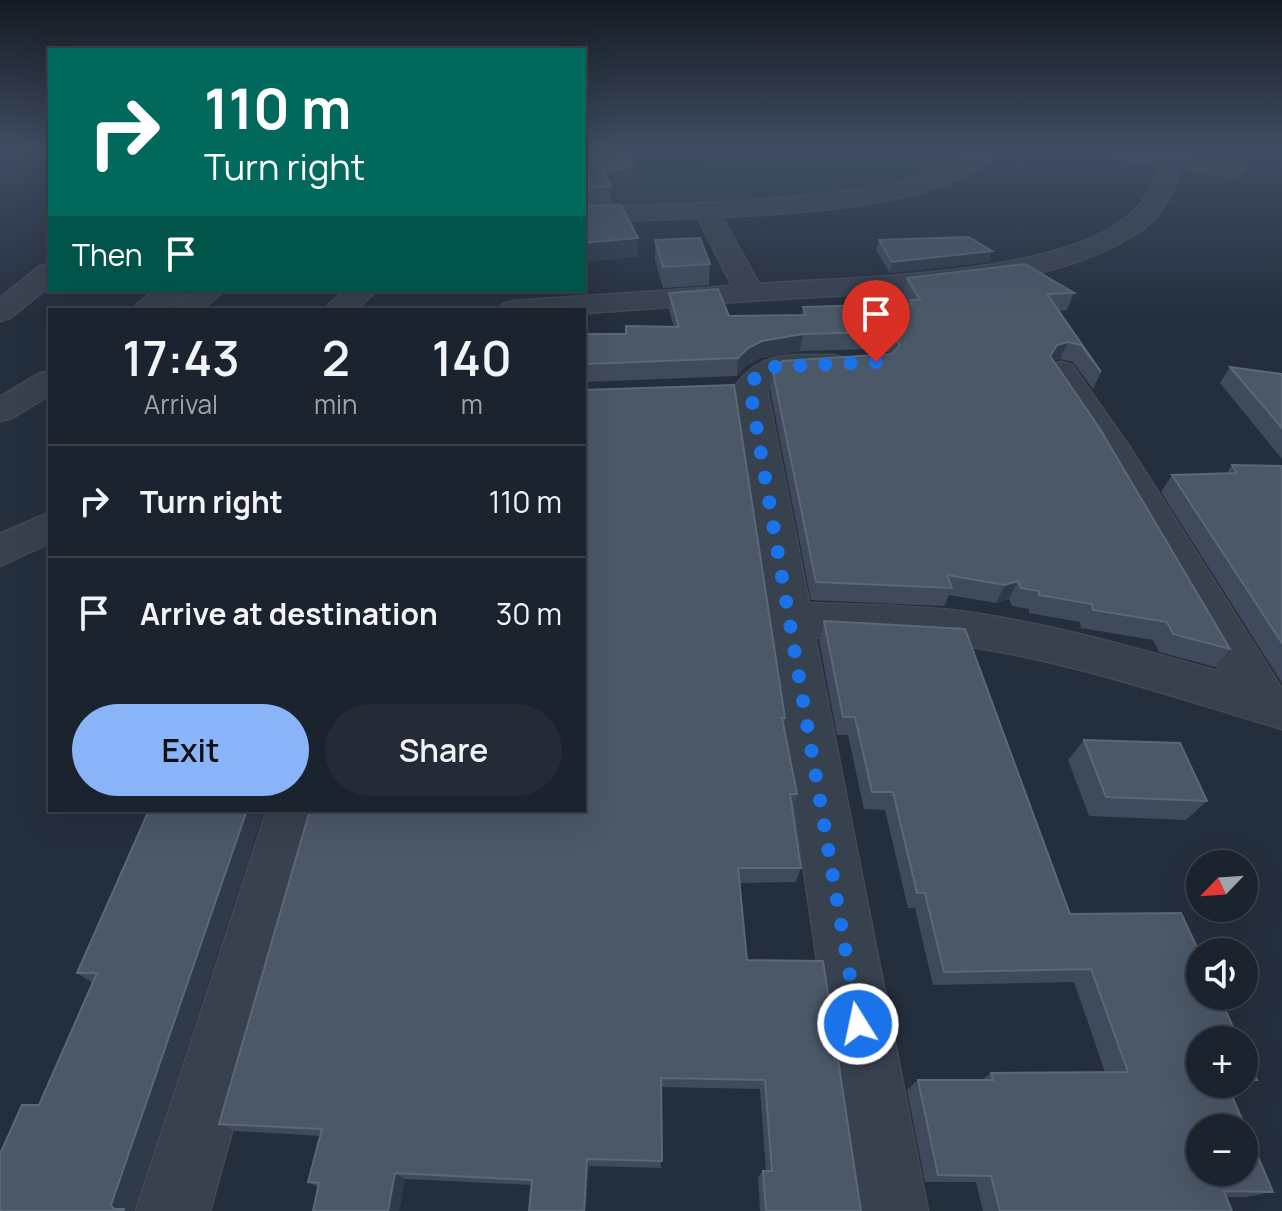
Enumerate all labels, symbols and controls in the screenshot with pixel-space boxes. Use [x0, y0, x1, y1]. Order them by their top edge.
text: 110 m [204, 69, 351, 146]
icon: right [72, 80, 176, 184]
text: Turn right [204, 142, 365, 191]
icon: arrive [159, 232, 203, 276]
text: Then [72, 234, 143, 275]
pin [842, 280, 910, 362]
icon: arrive [854, 292, 898, 336]
text: 17:43 [122, 325, 240, 390]
text: 2 [322, 325, 350, 390]
text: 140 [432, 325, 512, 390]
text: Arrival [144, 386, 218, 422]
text: min [314, 386, 358, 422]
text: m [461, 386, 483, 422]
icon: right [72, 479, 116, 523]
text: Turn right [140, 481, 283, 522]
text: 110 m [489, 481, 562, 522]
icon: arrive [72, 591, 116, 635]
text: Arrive at destination [140, 593, 438, 634]
text: 30 m [496, 593, 562, 634]
button: Exit [72, 704, 309, 796]
button: Share [325, 704, 562, 796]
north arrow [1186, 850, 1258, 922]
map controls [1186, 850, 1258, 1186]
button: sound [1186, 938, 1258, 1010]
position arrow [816, 982, 900, 1066]
button: + [1186, 1026, 1258, 1098]
button: − [1186, 1114, 1258, 1186]

